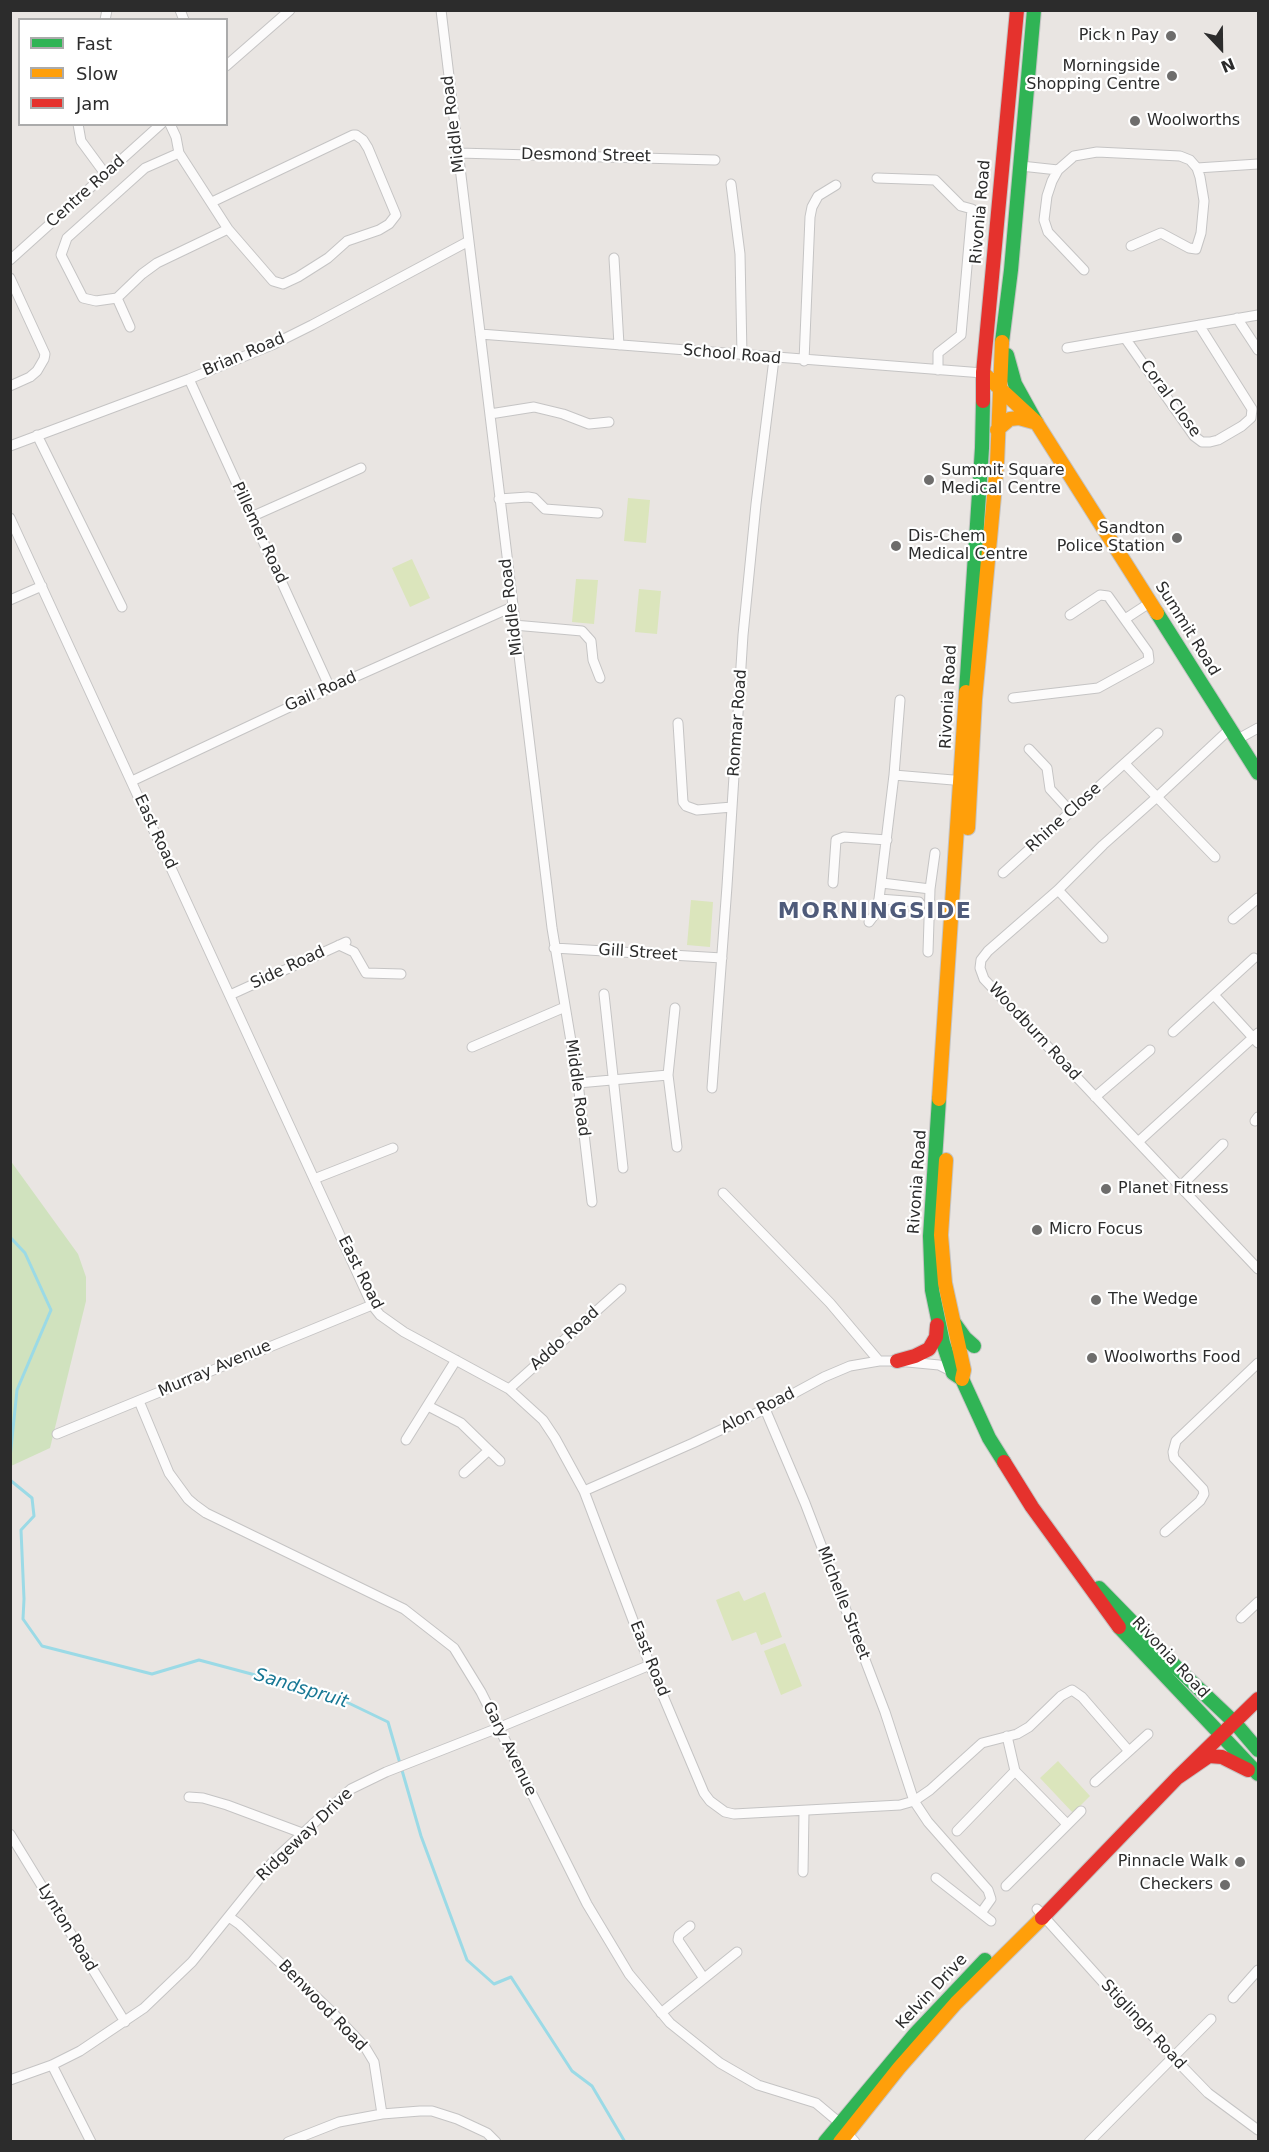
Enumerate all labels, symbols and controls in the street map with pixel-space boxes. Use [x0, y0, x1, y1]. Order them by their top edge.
legend [18, 18, 228, 126]
north arrow [1191, 18, 1251, 78]
place label: Pick n Pay [1079, 26, 1159, 46]
marker: Pick n Pay [1164, 29, 1178, 43]
text: Fast [76, 33, 112, 54]
text: N [1218, 54, 1238, 76]
place label: Morningside Shopping Centre [1026, 57, 1160, 95]
text: Slow [76, 63, 118, 84]
marker: Morningside Shopping Centre [1165, 69, 1179, 83]
street label: Middle Road [438, 74, 470, 174]
text: Jam [76, 93, 110, 114]
place label: Woolworths [1147, 111, 1240, 131]
marker: Woolworths [1128, 114, 1142, 128]
street label: Desmond Street [521, 145, 651, 167]
street label: Centre Road [43, 152, 129, 232]
street label: Rivonia Road [967, 159, 995, 265]
street label: Brian Road [200, 329, 288, 381]
street label: School Road [682, 341, 782, 369]
street label: Coral Close [1136, 357, 1204, 441]
place label: Summit Square Medical Centre [941, 461, 1065, 499]
marker: Summit Square Medical Centre [922, 473, 936, 487]
street label: Pillemer Road [227, 479, 291, 587]
place label: Sandton Police Station [1057, 519, 1165, 557]
place label: Dis-Chem Medical Centre [908, 527, 1028, 565]
marker: Sandton Police Station [1170, 531, 1184, 545]
marker: Dis-Chem Medical Centre [889, 539, 903, 553]
street label: Middle Road [496, 557, 528, 657]
street label: Summit Road [1150, 578, 1224, 680]
street label: Rivonia Road [937, 644, 961, 750]
street label: Gail Road [282, 668, 360, 716]
street label: Ronmar Road [725, 669, 751, 777]
street label: Rhine Close [1023, 779, 1105, 857]
street label: East Road [129, 792, 181, 872]
district label: MORNINGSIDE [778, 899, 972, 925]
street label: Gill Street [598, 941, 678, 965]
street label: Side Road [248, 942, 328, 994]
street label: Woodburn Road [984, 979, 1084, 1085]
street label: Middle Road [561, 1038, 593, 1138]
street label: Rivonia Road [905, 1129, 931, 1235]
place label: Planet Fitness [1118, 1179, 1229, 1199]
marker: Planet Fitness [1099, 1182, 1113, 1196]
place label: Micro Focus [1049, 1220, 1143, 1240]
marker: Micro Focus [1030, 1223, 1044, 1237]
street label: East Road [333, 1233, 387, 1313]
place label: The Wedge [1108, 1290, 1198, 1310]
marker: The Wedge [1089, 1293, 1103, 1307]
street label: Addo Road [527, 1303, 603, 1375]
street label: Murray Avenue [156, 1337, 274, 1401]
place label: Woolworths Food [1104, 1348, 1241, 1368]
marker: Woolworths Food [1085, 1351, 1099, 1365]
street label: Alon Road [718, 1384, 798, 1438]
street label: Michelle Street [813, 1544, 873, 1662]
street label: Rivonia Road [1127, 1613, 1213, 1703]
street label: East Road [625, 1618, 673, 1700]
water label: Sandspruit [251, 1664, 351, 1714]
street label: Gary Avenue [478, 1699, 540, 1799]
street label: Ridgeway Drive [253, 1784, 357, 1886]
place label: Pinnacle Walk [1118, 1852, 1228, 1872]
marker: Pinnacle Walk [1233, 1855, 1247, 1869]
place label: Checkers [1140, 1875, 1213, 1895]
marker: Checkers [1218, 1878, 1232, 1892]
street label: Lynton Road [33, 1881, 101, 1975]
street label: Kelvin Drive [892, 1950, 972, 2034]
street label: Benwood Road [274, 1957, 370, 2055]
street label: Stiglingh Road [1097, 1976, 1189, 2074]

